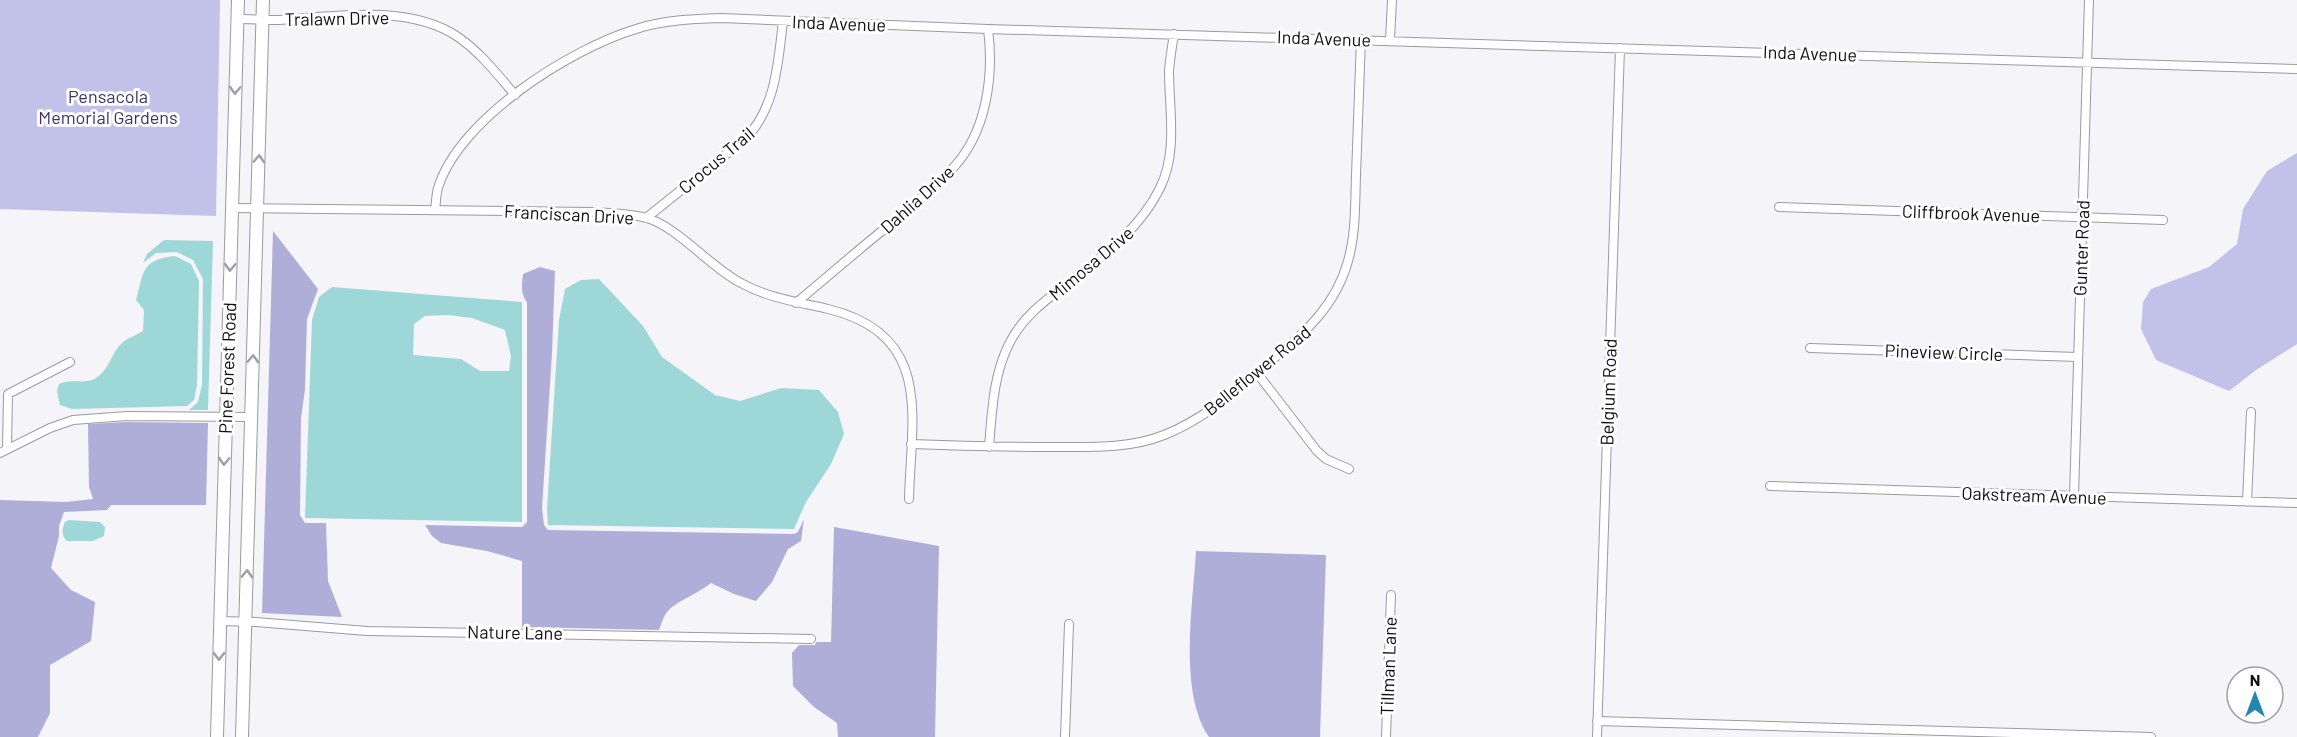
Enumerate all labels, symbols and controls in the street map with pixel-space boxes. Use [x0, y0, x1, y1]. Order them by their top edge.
street label: Tralawn Drive [285, 6, 389, 30]
street label: Inda Avenue [792, 10, 886, 36]
street label: Inda Avenue [1277, 25, 1371, 51]
street label: Inda Avenue [1763, 40, 1857, 66]
park label: Pensacola Memorial Gardens [38, 85, 178, 128]
one-way arrow [229, 86, 242, 95]
street label: Crocus Trail [674, 122, 758, 198]
one-way arrow [252, 155, 265, 164]
street label: Dahlia Drive [876, 160, 958, 238]
street label: Franciscan Drive [504, 200, 634, 228]
street label: Cliffbrook Avenue [1902, 200, 2040, 226]
street label: Gunter Road [2068, 200, 2094, 296]
street label: Mimosa Drive [1044, 221, 1138, 305]
one-way arrow [224, 262, 237, 271]
street label: Pine Forest Road [214, 302, 240, 434]
street label: Belleflower Road [1199, 320, 1315, 420]
street label: Belgium Road [1595, 338, 1621, 446]
street label: Pineview Circle [1884, 339, 2004, 365]
one-way arrow [247, 354, 259, 363]
one-way arrow [218, 457, 231, 466]
street label: Oakstream Avenue [1961, 481, 2107, 509]
one-way arrow [240, 569, 253, 578]
street label: Tillman Lane [1375, 616, 1401, 716]
street label: Nature Lane [467, 620, 563, 644]
one-way arrow [213, 652, 225, 661]
north arrow [2225, 665, 2285, 725]
text: N [2250, 670, 2260, 689]

